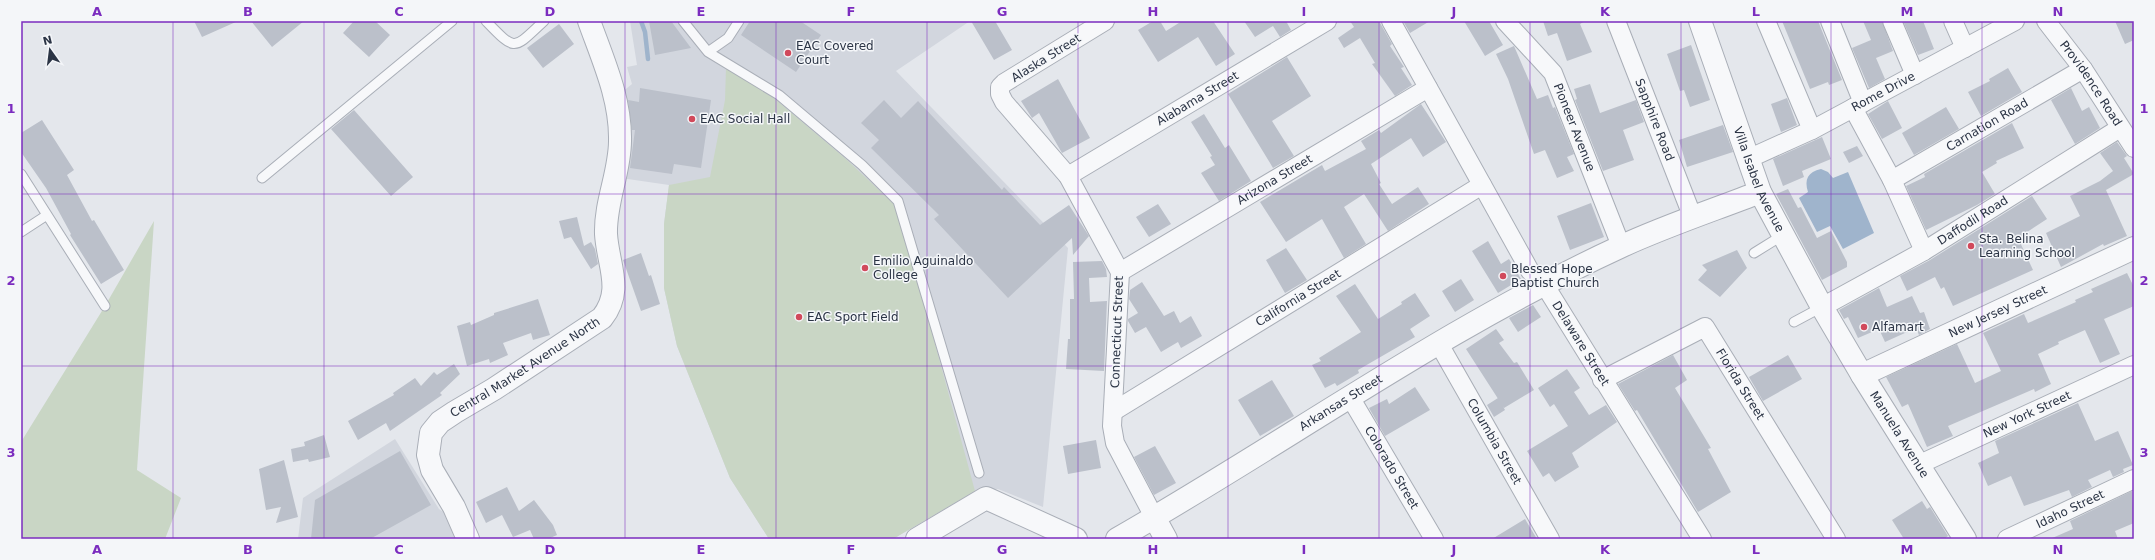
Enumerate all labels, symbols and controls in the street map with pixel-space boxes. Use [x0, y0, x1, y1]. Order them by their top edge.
text: A [92, 4, 102, 19]
text: B [243, 4, 253, 19]
text: C [394, 4, 404, 19]
text: D [545, 4, 556, 19]
text: E [697, 4, 705, 19]
text: F [847, 4, 855, 19]
text: G [997, 4, 1007, 19]
text: H [1148, 4, 1158, 19]
text: I [1302, 4, 1306, 19]
text: J [1451, 4, 1456, 19]
text: K [1600, 4, 1611, 19]
text: L [1752, 4, 1760, 19]
text: M [1901, 4, 1913, 19]
text: N [2053, 4, 2063, 19]
north arrow [30, 30, 70, 70]
street label: Alaska Street [1009, 31, 1084, 85]
text: N [42, 33, 54, 48]
street label: Providence Road [2057, 38, 2125, 129]
place label: EAC Covered Court [796, 39, 874, 67]
marker: EAC Covered Court [783, 48, 793, 58]
street label: Alabama Street [1154, 68, 1241, 128]
street label: Rome Drive [1849, 69, 1918, 114]
street label: Sapphire Road [1632, 77, 1677, 163]
street label: Pioneer Avenue [1551, 81, 1598, 173]
street label: Carnation Road [1944, 95, 2031, 154]
text: 1 [6, 101, 16, 116]
text: 1 [2139, 101, 2149, 116]
place label: EAC Social Hall [700, 112, 790, 126]
marker: EAC Social Hall [687, 114, 697, 124]
street label: Villa Isabel Avenue [1731, 125, 1787, 234]
street label: Arizona Street [1234, 152, 1315, 208]
street label: Daffodil Road [1935, 193, 2011, 248]
place label: Sta. Belina Learning School [1979, 232, 2075, 260]
marker: Sta. Belina Learning School [1966, 241, 1976, 251]
place label: Emilio Aguinaldo College [873, 254, 973, 282]
place label: Blessed Hope Baptist Church [1511, 262, 1599, 290]
marker: Emilio Aguinaldo College [860, 263, 870, 273]
street label: California Street [1253, 266, 1343, 329]
marker: Blessed Hope Baptist Church [1498, 271, 1508, 281]
text: 2 [6, 273, 16, 288]
text: 2 [2139, 273, 2149, 288]
street label: Connecticut Street [1108, 275, 1126, 388]
street label: New Jersey Street [1946, 282, 2050, 341]
street label: Delaware Street [1549, 298, 1612, 389]
place label: EAC Sport Field [807, 310, 899, 324]
marker: EAC Sport Field [794, 312, 804, 322]
street label: Central Market Avenue North [448, 314, 602, 420]
place label: Alfamart [1872, 320, 1924, 334]
marker: Alfamart [1859, 322, 1869, 332]
street label: Florida Street [1713, 346, 1768, 423]
street label: Arkansas Street [1297, 372, 1385, 434]
street label: New York Street [1981, 388, 2074, 441]
street label: Manuela Avenue [1867, 389, 1932, 480]
street label: Columbia Street [1464, 396, 1525, 487]
street label: Colorado Street [1362, 424, 1422, 512]
text: 3 [6, 445, 16, 460]
text: 3 [2139, 445, 2149, 460]
street label: Idaho Street [2034, 487, 2107, 531]
text: A [92, 542, 102, 557]
text: B [243, 542, 253, 557]
text: C [394, 542, 404, 557]
text: D [545, 542, 556, 557]
text: E [697, 542, 705, 557]
text: F [847, 542, 855, 557]
text: G [997, 542, 1007, 557]
text: H [1148, 542, 1158, 557]
text: I [1302, 542, 1306, 557]
text: J [1451, 542, 1456, 557]
text: K [1600, 542, 1611, 557]
text: L [1752, 542, 1760, 557]
text: M [1901, 542, 1913, 557]
text: N [2053, 542, 2063, 557]

